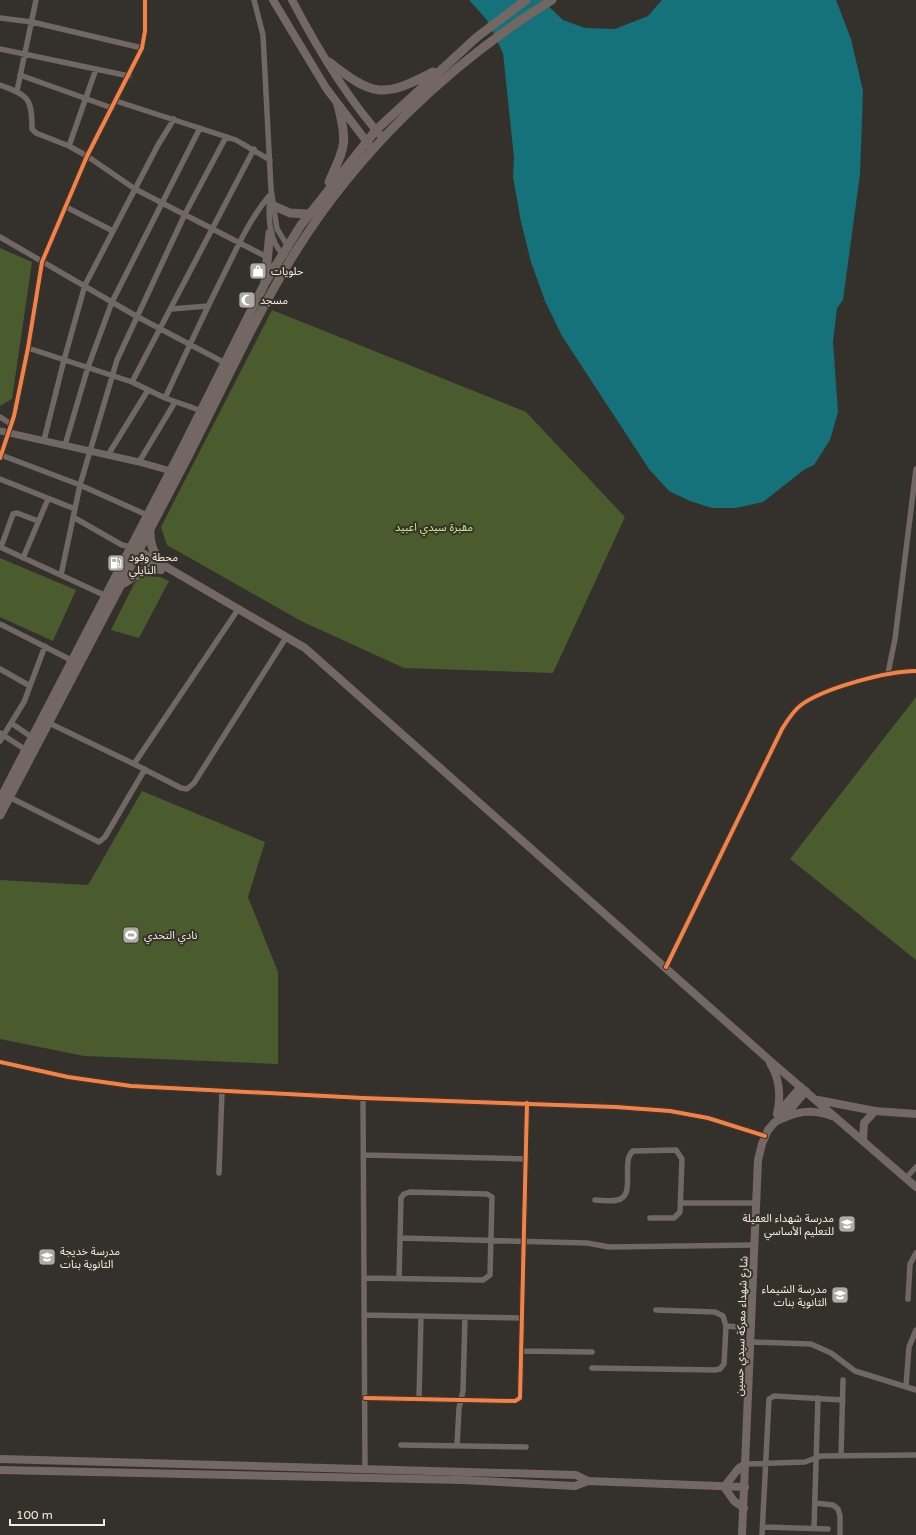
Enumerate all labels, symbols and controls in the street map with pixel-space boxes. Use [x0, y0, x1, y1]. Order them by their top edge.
shop icon: حلويات [248, 261, 268, 281]
place label: حلويات [271, 265, 304, 278]
mosque icon: مسجد [237, 290, 257, 310]
place label: مسجد [260, 294, 288, 307]
park label: مقبرة سيدي اعبيد [395, 521, 473, 537]
place label: محطة وقود النايلي [129, 551, 178, 580]
fuel station icon: محطة وقود النايلي [106, 553, 126, 573]
sports icon: نادي التحدي [121, 925, 141, 945]
place label: نادي التحدي [144, 929, 197, 945]
place label: مدرسة شهداء العقيلة للتعليم الأساسي [742, 1212, 834, 1241]
school or university icon: مدرسة شهداء العقيلة للتعليم الأساسي [837, 1214, 857, 1234]
place label: مدرسة خديجة الثانوية بنات [60, 1245, 120, 1271]
school or university icon: مدرسة خديجة الثانوية بنات [37, 1247, 57, 1267]
street label: شارع شهداء معركة سيدي حسين [733, 1255, 753, 1396]
place label: مدرسة الشيماء الثانوية بنات [762, 1283, 827, 1309]
school or university icon: مدرسة الشيماء الثانوية بنات [830, 1285, 850, 1305]
scale bar [10, 1501, 104, 1527]
text: 100 m [16, 1508, 53, 1522]

